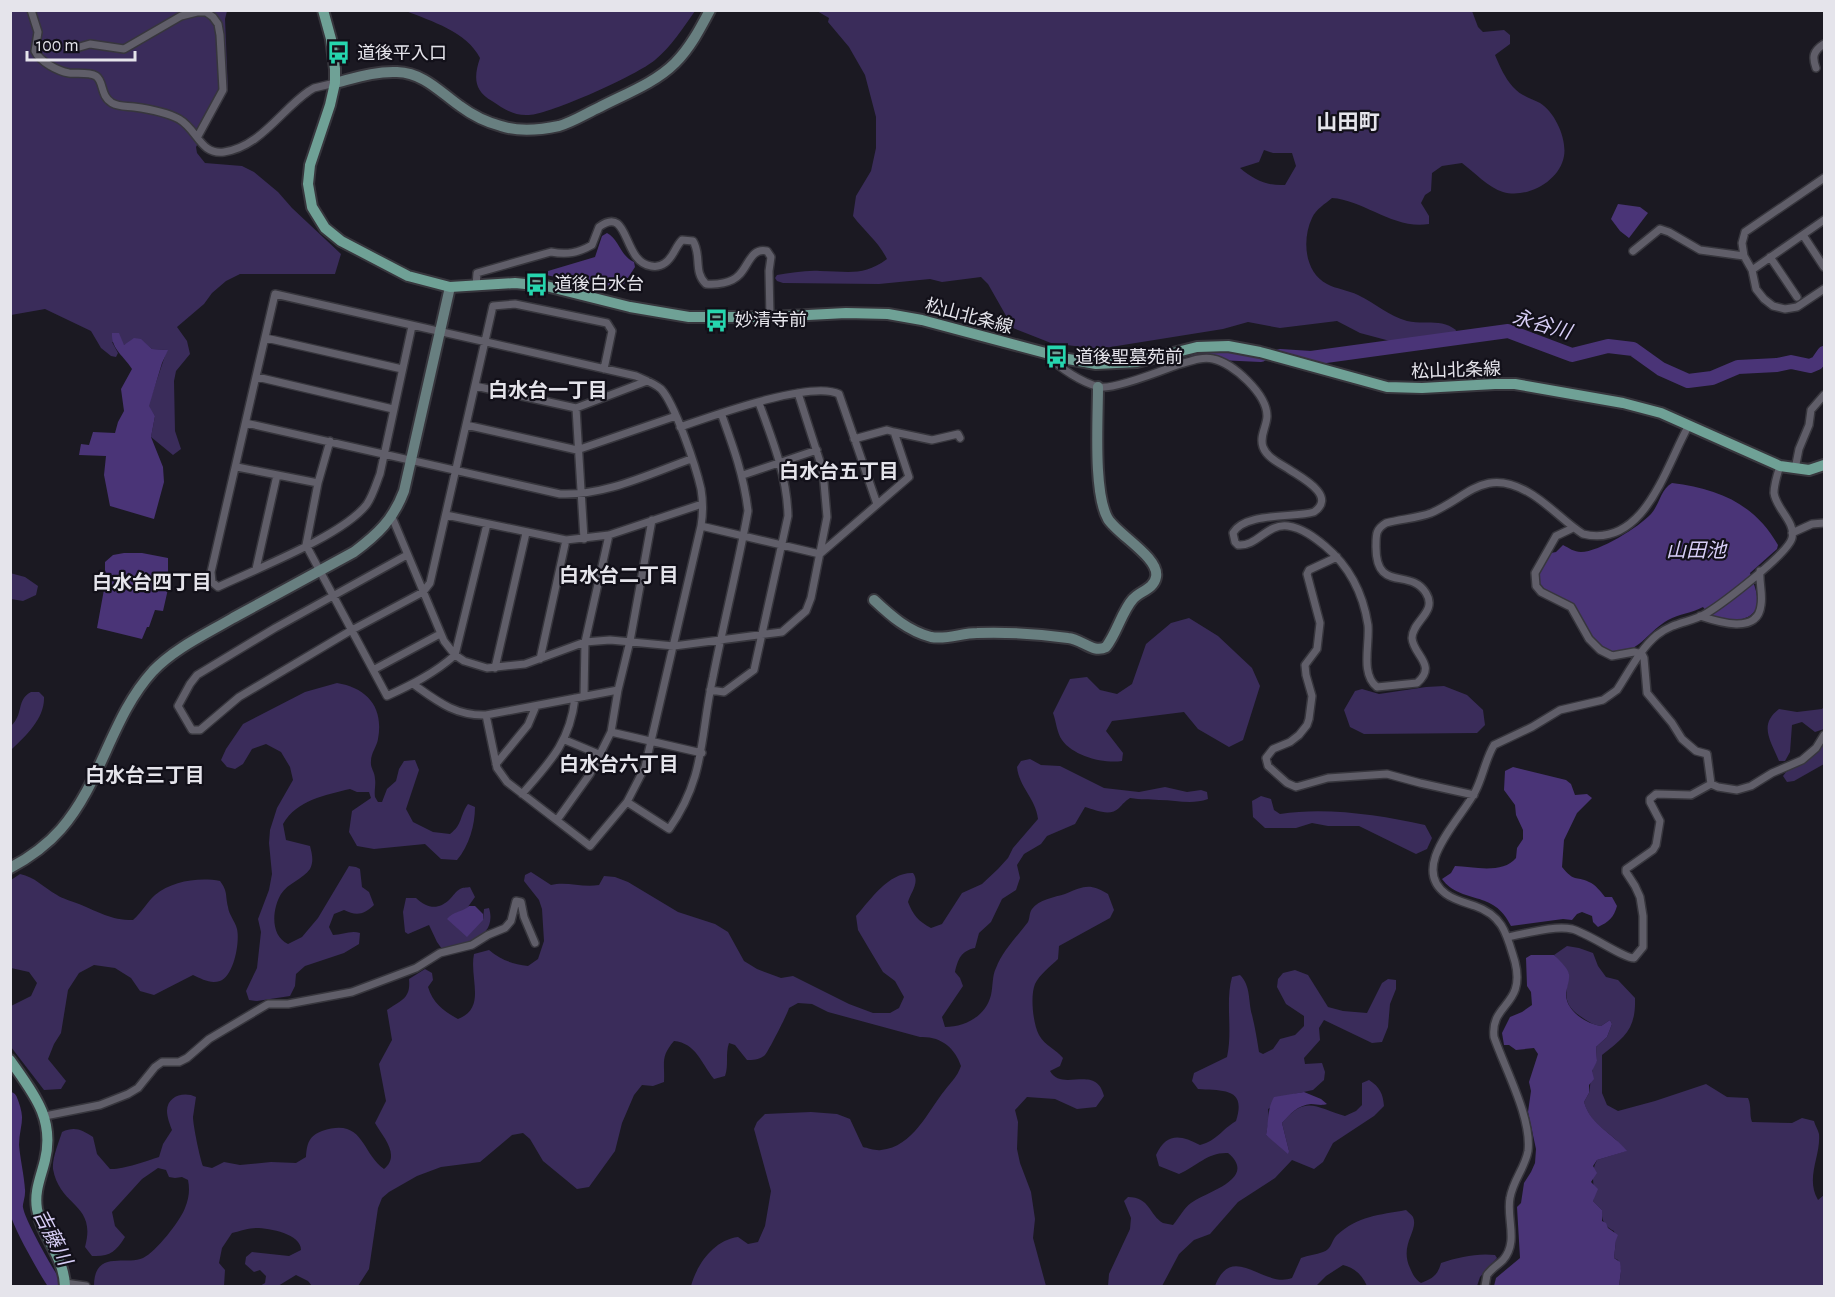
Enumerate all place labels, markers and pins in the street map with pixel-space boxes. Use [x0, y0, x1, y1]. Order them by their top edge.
bus stop icon: 道後平入口 [326, 40, 352, 66]
place label: 道後平入口 [357, 43, 447, 63]
bus stop icon: 道後白水台 [523, 271, 549, 297]
place label: 道後白水台 [554, 274, 644, 294]
bus stop icon: 妙清寺前 [704, 307, 730, 333]
place label: 妙清寺前 [735, 310, 807, 330]
bus stop icon: 道後聖墓苑前 [1044, 344, 1070, 370]
place label: 道後聖墓苑前 [1075, 347, 1183, 367]

